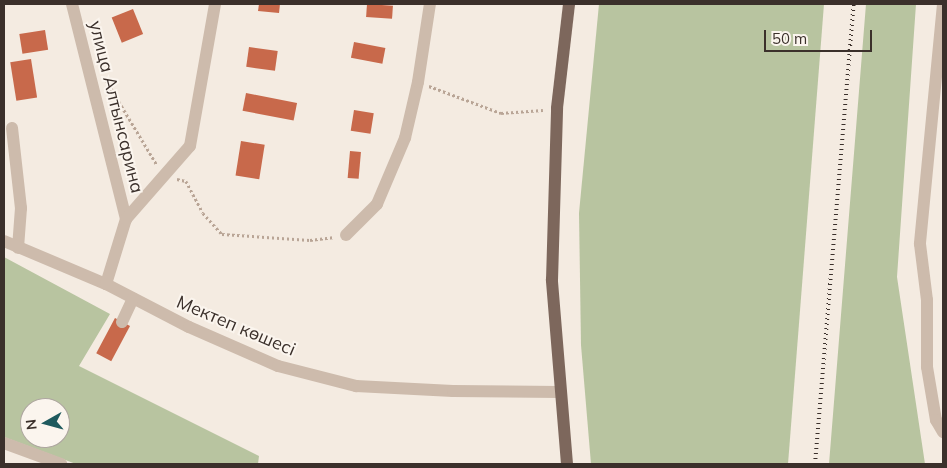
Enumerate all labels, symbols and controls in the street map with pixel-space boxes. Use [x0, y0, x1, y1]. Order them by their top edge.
street label: улица Алтынсарина [84, 19, 148, 195]
scale bar [767, 20, 874, 52]
text: 50 m [772, 29, 807, 48]
street label: Мектеп көшесі [173, 291, 299, 361]
north arrow [20, 398, 70, 448]
text: N [22, 418, 41, 431]

